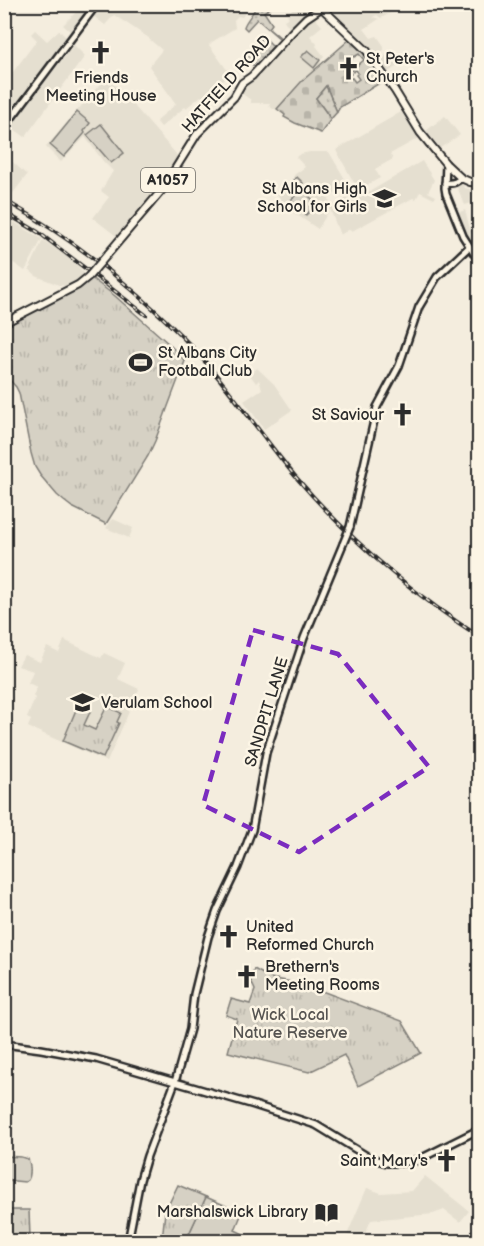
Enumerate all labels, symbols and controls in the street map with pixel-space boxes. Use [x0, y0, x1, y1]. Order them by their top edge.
street label: HATFIELD ROAD [178, 31, 276, 137]
church icon: Friends Meeting House [88, 40, 114, 66]
place label: St Peter's Church [366, 50, 435, 87]
church icon: St Peter's Church [335, 55, 361, 81]
place label: Friends Meeting House [46, 69, 157, 106]
road number: A1057 [141, 168, 195, 192]
place label: St Albans High School for Girls [257, 180, 367, 217]
school or university icon: St Albans High School for Girls [372, 185, 398, 211]
place label: St Albans City Football Club [158, 344, 258, 381]
sports icon: St Albans City Football Club [127, 349, 153, 375]
church icon: St Saviour [389, 402, 415, 428]
place label: St Saviour [312, 406, 384, 425]
street label: SANDPIT LANE [241, 655, 293, 769]
school or university icon: Verulam School [70, 690, 96, 716]
place label: Verulam School [101, 694, 212, 713]
place label: United Reformed Church [246, 918, 374, 955]
church icon: United Reformed Church [215, 923, 241, 949]
place label: Brethern's Meeting Rooms [265, 958, 380, 995]
church icon: Brethern's Meeting Rooms [234, 963, 260, 989]
park label: Wick Local Nature Reserve [232, 1006, 348, 1043]
church icon: Saint Mary's [433, 1148, 459, 1174]
place label: Saint Mary's [340, 1152, 428, 1171]
library icon: Marshalswick Library [313, 1199, 339, 1225]
place label: Marshalswick Library [157, 1203, 309, 1222]

